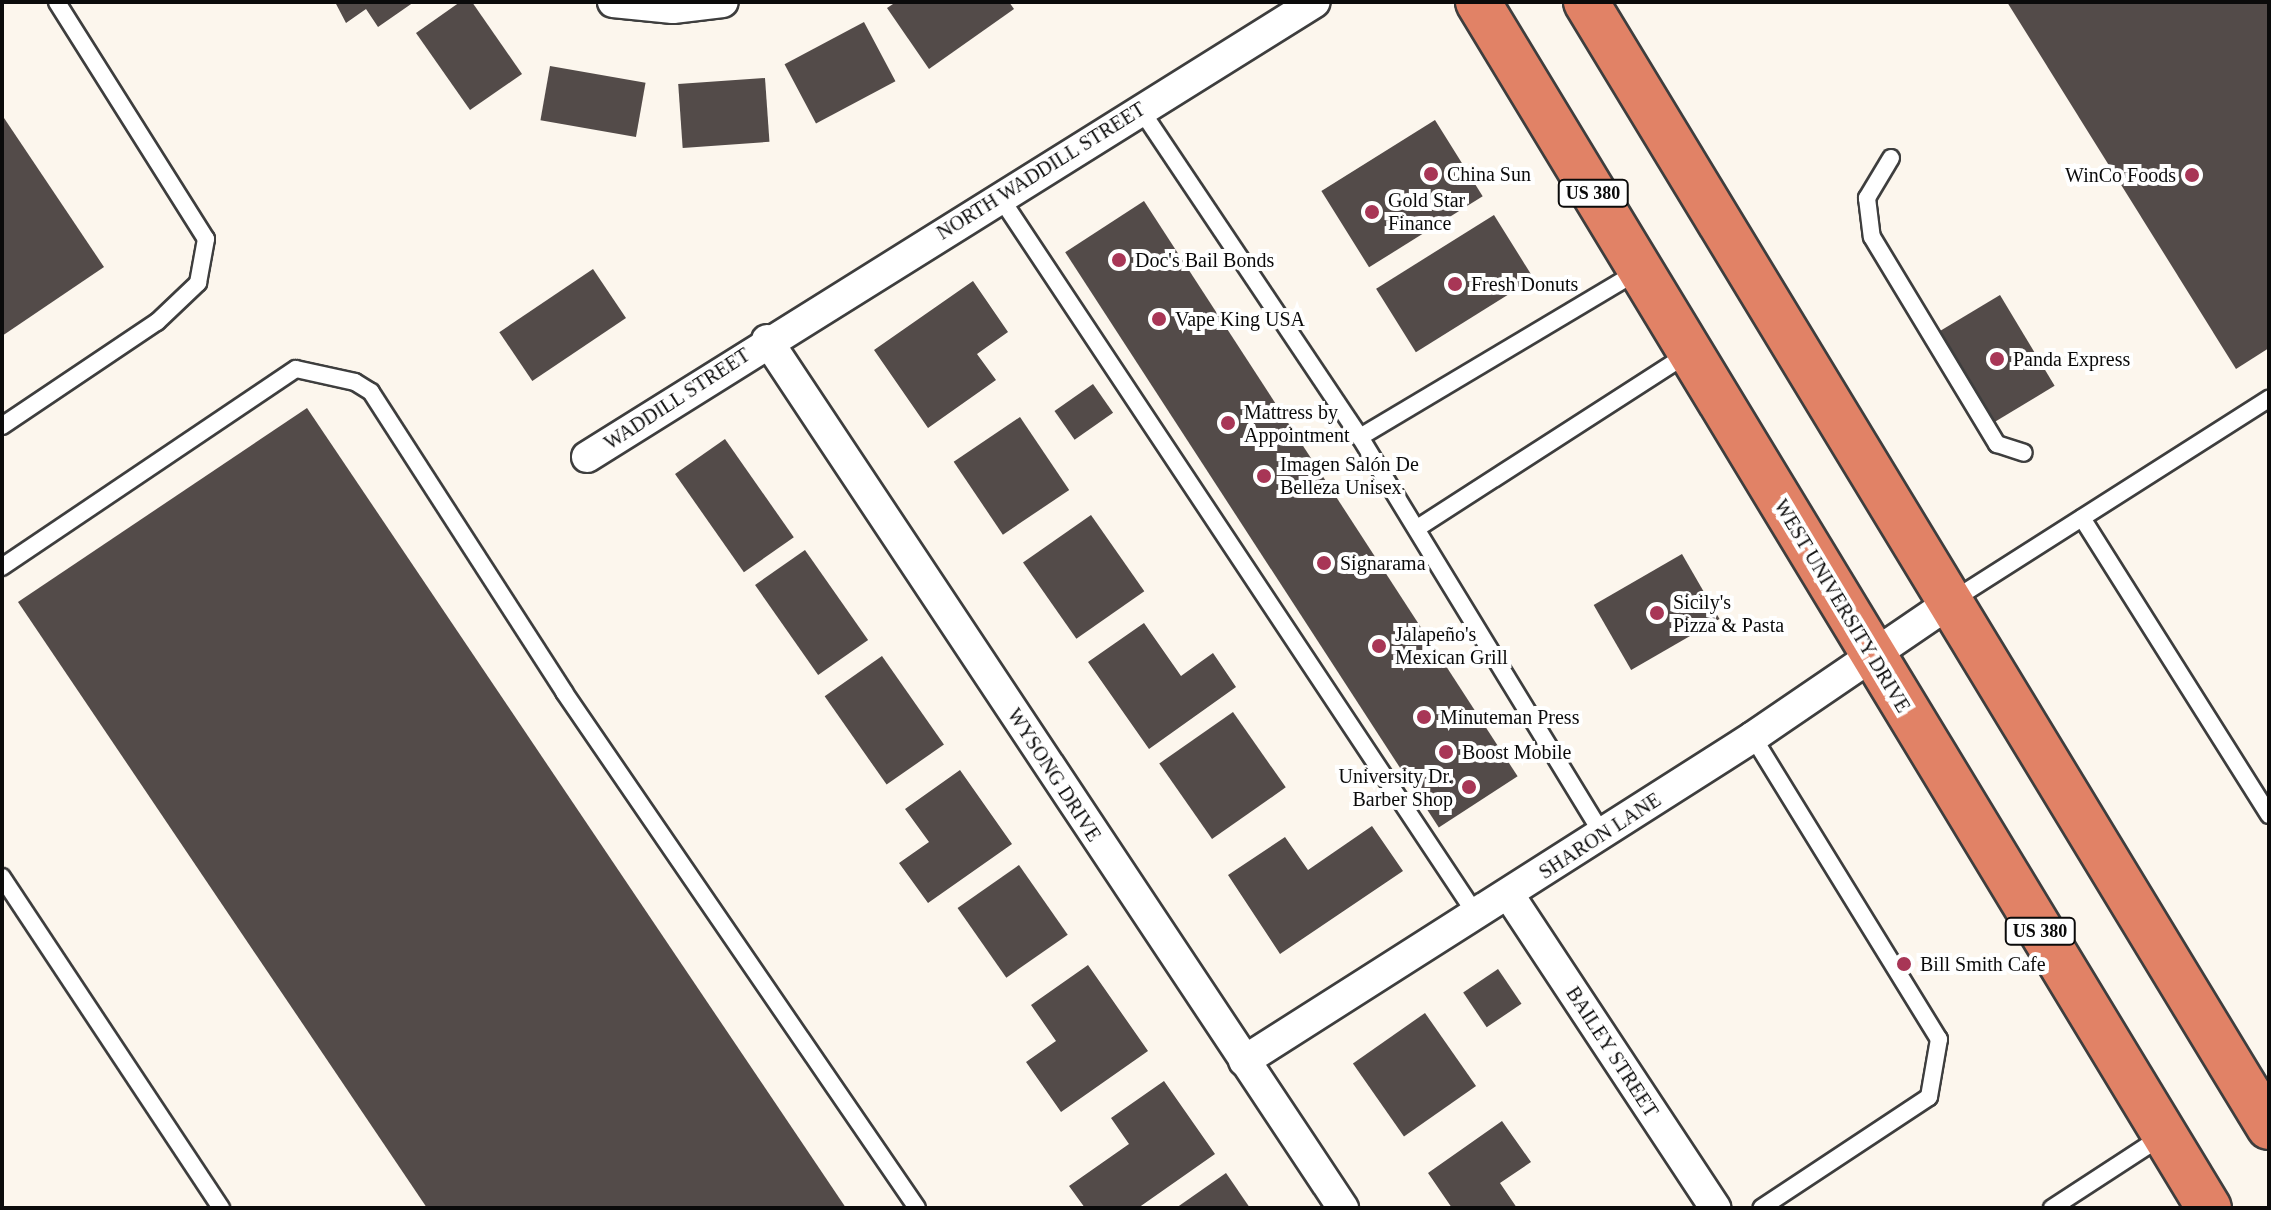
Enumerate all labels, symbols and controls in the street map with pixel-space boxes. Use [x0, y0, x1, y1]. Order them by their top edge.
street label: NORTH WADDILL STREET [932, 97, 1150, 245]
place label: China Sun [1447, 162, 1531, 186]
place label: WinCo Foods [2065, 163, 2176, 187]
marker: China Sun [1422, 165, 1440, 183]
marker: WinCo Foods [2183, 166, 2201, 184]
road number: US 380 [1557, 179, 1629, 207]
place label: Gold Star Finance [1388, 188, 1465, 235]
marker: Gold Star Finance [1363, 203, 1381, 221]
place label: Doc's Bail Bonds [1135, 248, 1274, 272]
marker: Doc's Bail Bonds [1110, 251, 1128, 269]
place label: Fresh Donuts [1471, 272, 1578, 296]
marker: Fresh Donuts [1446, 275, 1464, 293]
place label: Vape King USA [1175, 307, 1305, 331]
marker: Vape King USA [1150, 310, 1168, 328]
street label: WADDILL STREET [599, 343, 755, 455]
place label: Panda Express [2013, 347, 2130, 371]
marker: Panda Express [1988, 350, 2006, 368]
place label: Mattress by Appointment [1244, 400, 1350, 447]
marker: Mattress by Appointment [1219, 414, 1237, 432]
place label: Imagen Salón De Belleza Unisex [1280, 452, 1419, 499]
marker: Imagen Salón De Belleza Unisex [1255, 467, 1273, 485]
street label: WEST UNIVERSITY DRIVE [1768, 495, 1916, 717]
place label: Signarama [1340, 551, 1426, 575]
marker: Signarama [1315, 554, 1333, 572]
place label: Sicily's Pizza & Pasta [1673, 590, 1784, 637]
marker: Sicily's Pizza & Pasta [1648, 604, 1666, 622]
place label: Jalapeño's Mexican Grill [1395, 622, 1508, 669]
marker: Jalapeño's Mexican Grill [1370, 637, 1388, 655]
street label: WYSONG DRIVE [1002, 704, 1106, 846]
place label: Minuteman Press [1440, 705, 1579, 729]
marker: Minuteman Press [1415, 708, 1433, 726]
place label: Boost Mobile [1462, 740, 1571, 764]
marker: Boost Mobile [1437, 743, 1455, 761]
place label: University Dr. Barber Shop [1339, 764, 1453, 811]
marker: University Dr. Barber Shop [1460, 778, 1478, 796]
street label: SHARON LANE [1535, 788, 1665, 884]
road number: US 380 [2004, 917, 2076, 945]
place label: Bill Smith Cafe [1920, 952, 2046, 976]
marker: Bill Smith Cafe [1895, 955, 1913, 973]
street label: BAILEY STREET [1561, 982, 1663, 1122]

